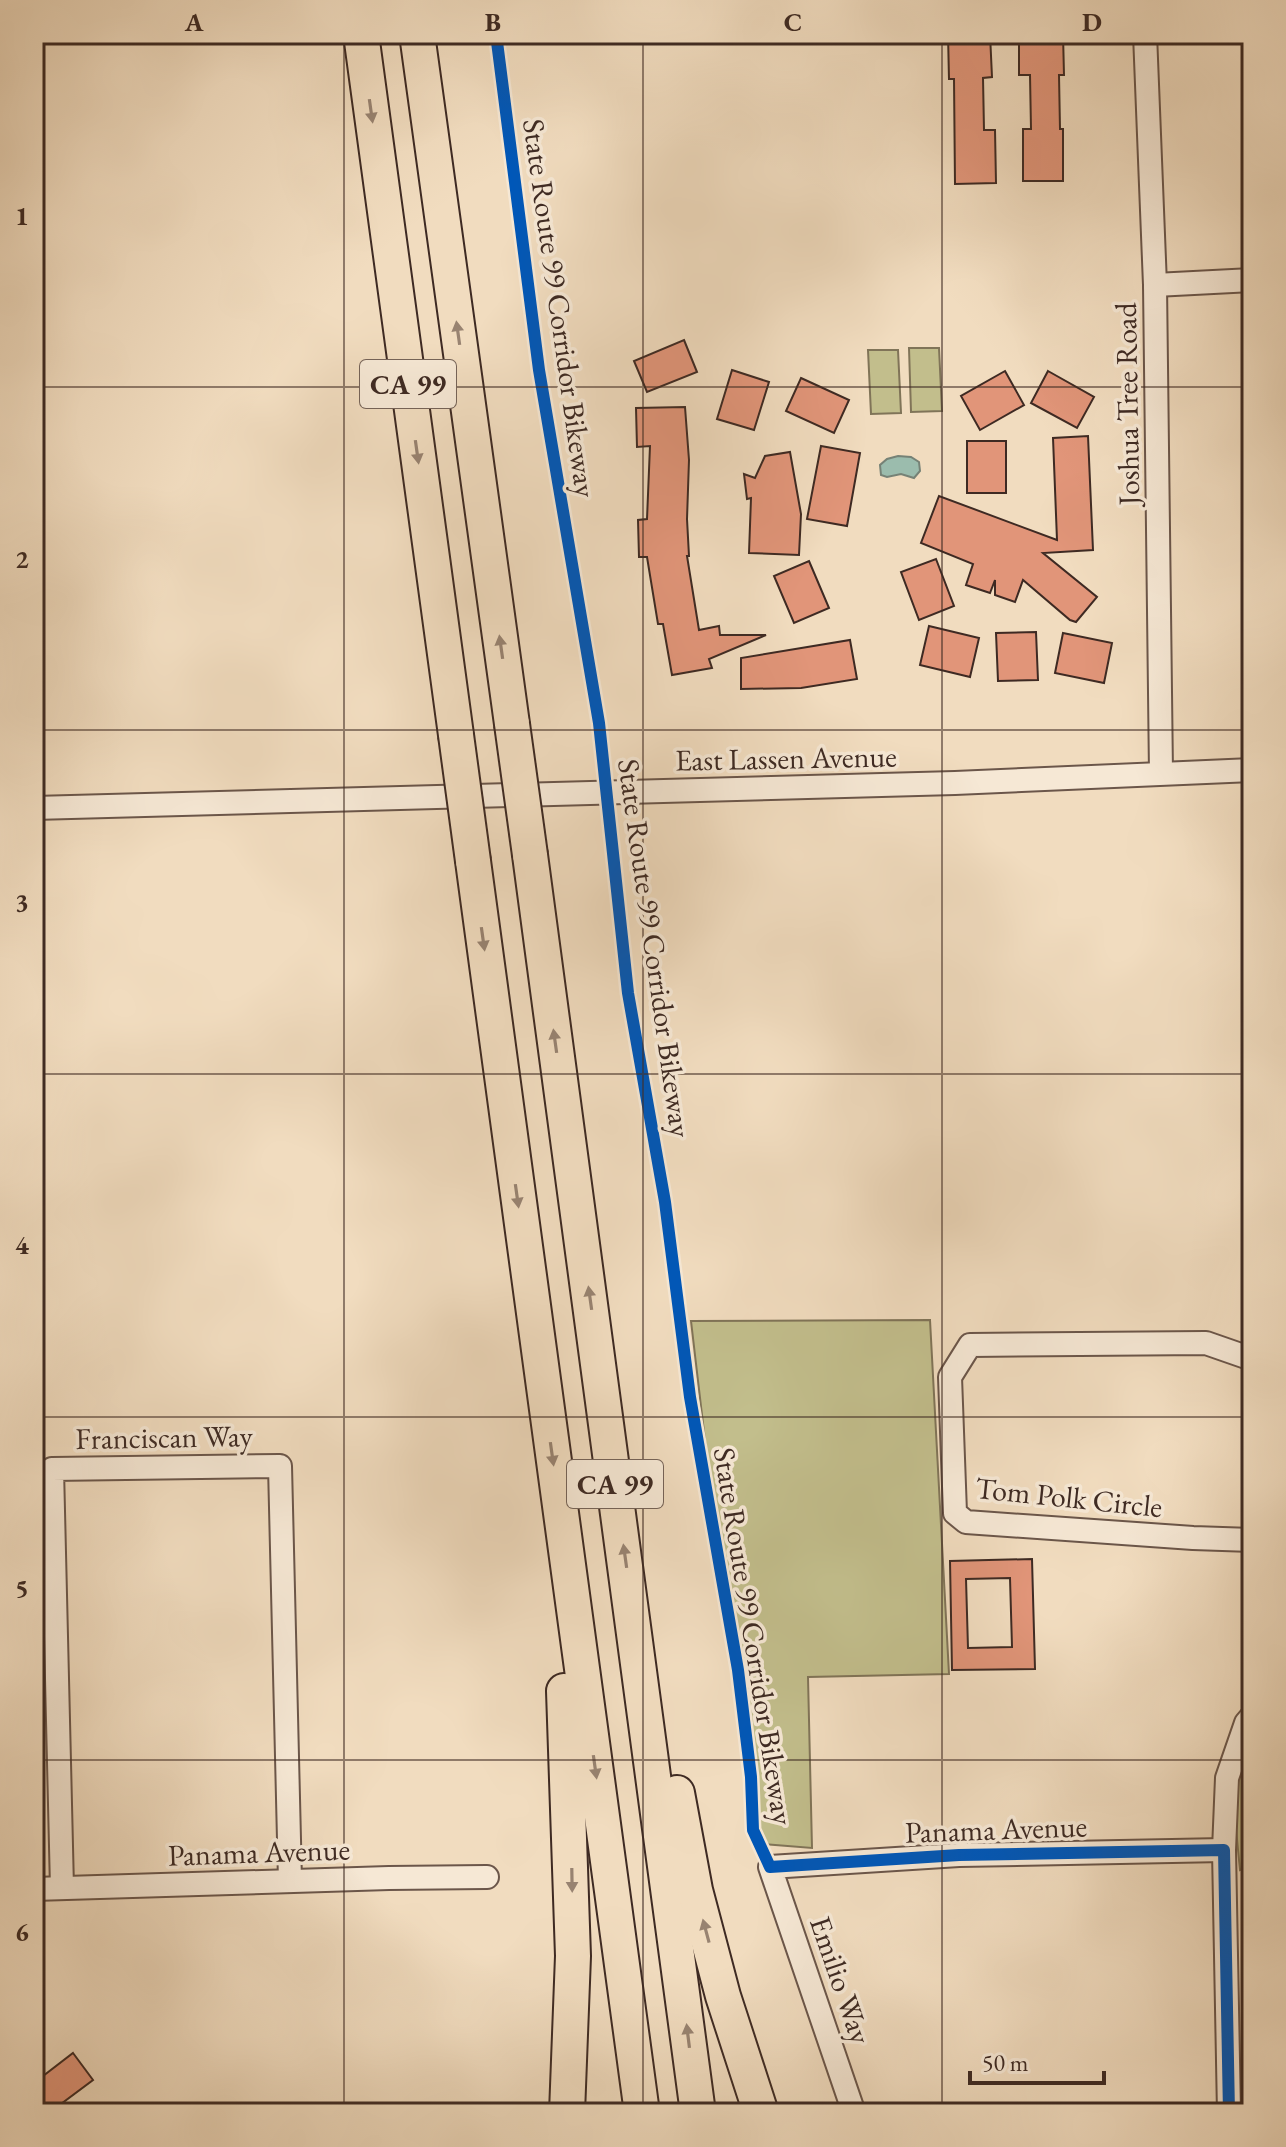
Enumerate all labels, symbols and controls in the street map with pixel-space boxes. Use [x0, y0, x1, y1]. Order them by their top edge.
text: A [184, 5, 204, 39]
text: B [485, 5, 501, 39]
text: C [784, 5, 802, 39]
text: D [1082, 5, 1102, 39]
one-way arrow [365, 99, 378, 124]
street label: State Route 99 Corridor Bikeway [514, 116, 606, 501]
text: 1 [15, 199, 29, 233]
street label: Joshua Tree Road [1106, 301, 1148, 509]
one-way arrow [452, 321, 465, 346]
road number: CA 99 [360, 360, 456, 408]
one-way arrow [411, 440, 424, 465]
text: 2 [15, 542, 29, 576]
one-way arrow [495, 634, 508, 659]
street label: East Lassen Avenue [675, 737, 897, 779]
street label: State Route 99 Corridor Bikeway [609, 756, 701, 1141]
text: 3 [15, 885, 29, 919]
one-way arrow [477, 926, 490, 951]
one-way arrow [548, 1028, 561, 1053]
one-way arrow [511, 1184, 524, 1209]
text: 4 [15, 1228, 29, 1262]
one-way arrow [583, 1285, 596, 1310]
street label: Franciscan Way [75, 1416, 254, 1458]
one-way arrow [546, 1442, 559, 1467]
street label: State Route 99 Corridor Bikeway [705, 1444, 803, 1828]
road number: CA 99 [567, 1460, 663, 1508]
street label: Tom Polk Circle [974, 1468, 1164, 1526]
one-way arrow [618, 1543, 631, 1568]
text: 5 [15, 1571, 29, 1605]
one-way arrow [589, 1755, 602, 1780]
street label: Panama Avenue [904, 1806, 1088, 1852]
street label: Panama Avenue [167, 1829, 351, 1875]
one-way arrow [566, 1868, 578, 1893]
street label: Emilio Way [801, 1911, 881, 2050]
text: 6 [15, 1915, 29, 1949]
one-way arrow [700, 1919, 712, 1944]
one-way arrow [681, 2023, 694, 2048]
scale bar [970, 2035, 1104, 2085]
text: 50 m [982, 2047, 1029, 2078]

